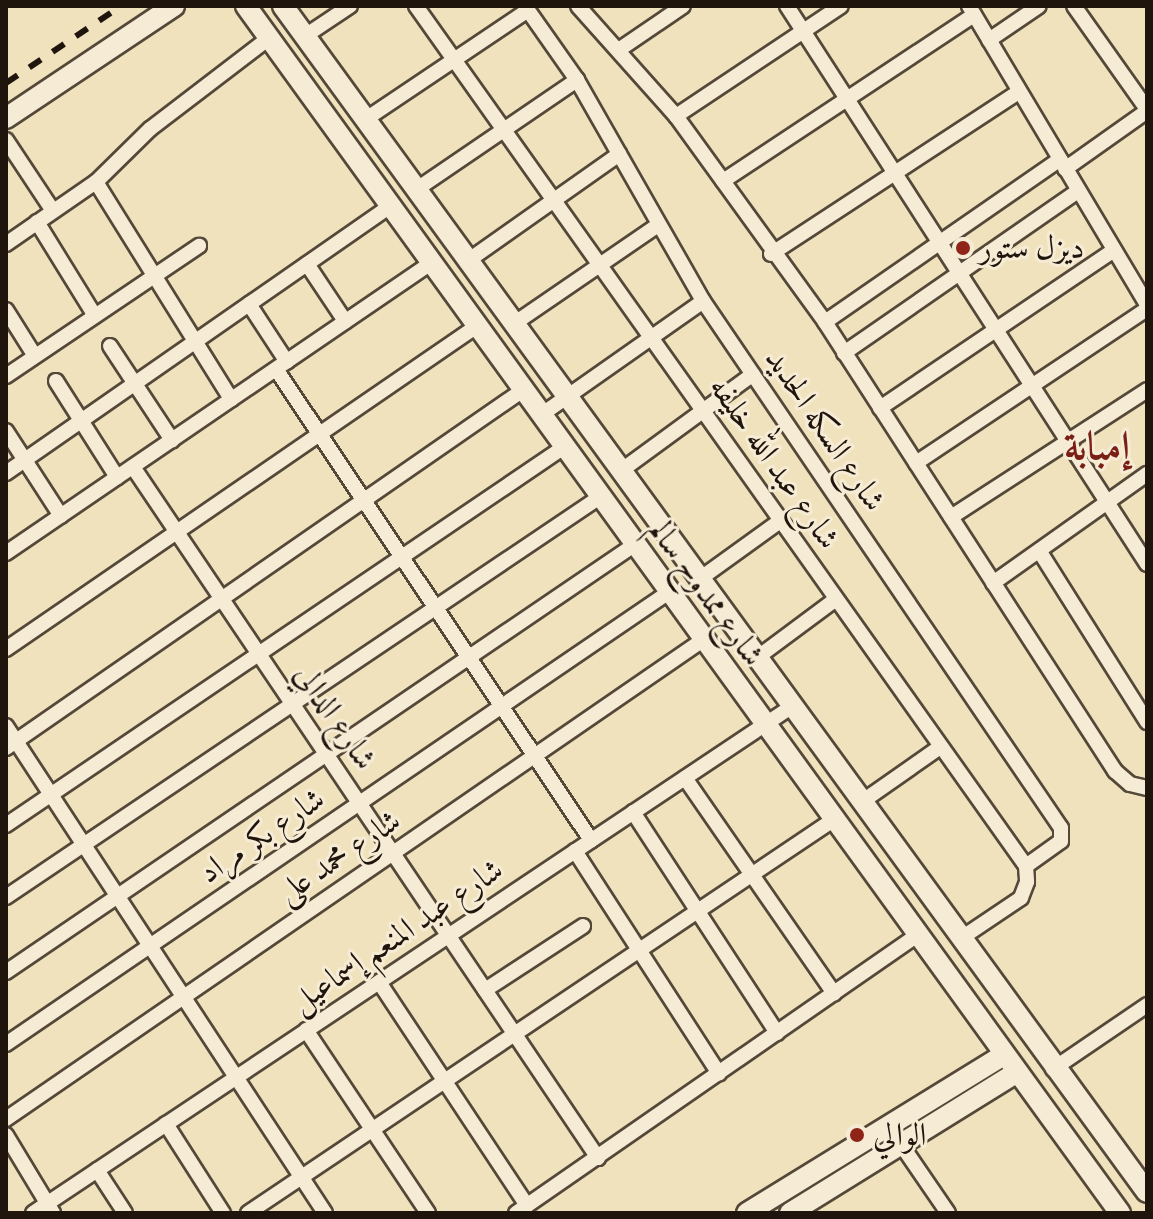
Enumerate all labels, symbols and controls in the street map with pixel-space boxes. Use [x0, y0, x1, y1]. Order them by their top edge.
place label: ديزل ستور [979, 229, 1084, 267]
marker: ديزل ستور [954, 239, 972, 257]
street label: شارع السكه الحديد [757, 341, 893, 519]
street label: شارع عبد الله خليفه [700, 369, 848, 557]
district label: إمبابة [1064, 423, 1130, 471]
street label: شارع ممدوح سالم [640, 512, 772, 674]
street label: شارع الدالي [286, 657, 384, 777]
street label: شارع بكر مراد [192, 780, 332, 892]
street label: شارع محمد على [270, 802, 408, 912]
street label: شارع عبد المنعم إسماعيل [283, 851, 511, 1021]
place label: الوالي [873, 1116, 927, 1154]
marker: الوالي [848, 1126, 866, 1144]

